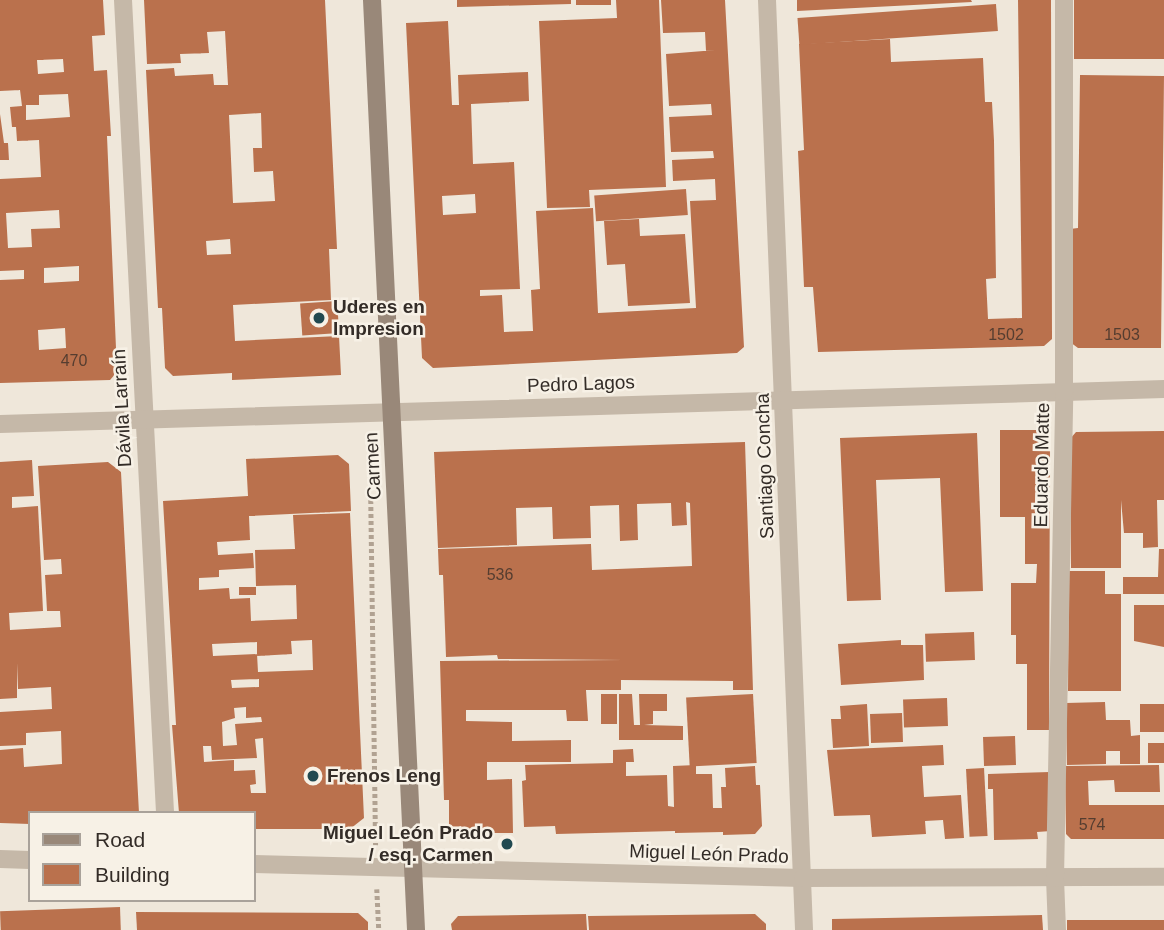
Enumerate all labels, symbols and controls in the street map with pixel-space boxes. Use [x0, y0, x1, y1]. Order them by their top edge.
place label: Uderes en Impresion [333, 296, 425, 340]
marker: Uderes en Impresion [311, 310, 327, 326]
house number: 1502 [988, 325, 1024, 345]
house number: 1503 [1104, 325, 1140, 345]
street label: Dávila Larraín [108, 348, 136, 468]
house number: 470 [61, 351, 87, 371]
street label: Pedro Lagos [527, 371, 635, 397]
street label: Santiago Concha [751, 393, 779, 539]
street label: Eduardo Matte [1030, 402, 1054, 528]
street label: Carmen [360, 432, 386, 500]
house number: 536 [487, 565, 513, 585]
place label: Frenos Leng [327, 765, 441, 787]
marker: Frenos Leng [305, 768, 321, 784]
legend [28, 811, 256, 902]
house number: 574 [1079, 815, 1105, 835]
place label: Miguel León Prado / esq. Carmen [323, 822, 493, 866]
text: Road [95, 828, 145, 851]
marker: Miguel León Prado / esq. Carmen [499, 836, 515, 852]
street label: Miguel León Prado [629, 840, 789, 868]
text: Building [95, 863, 170, 886]

